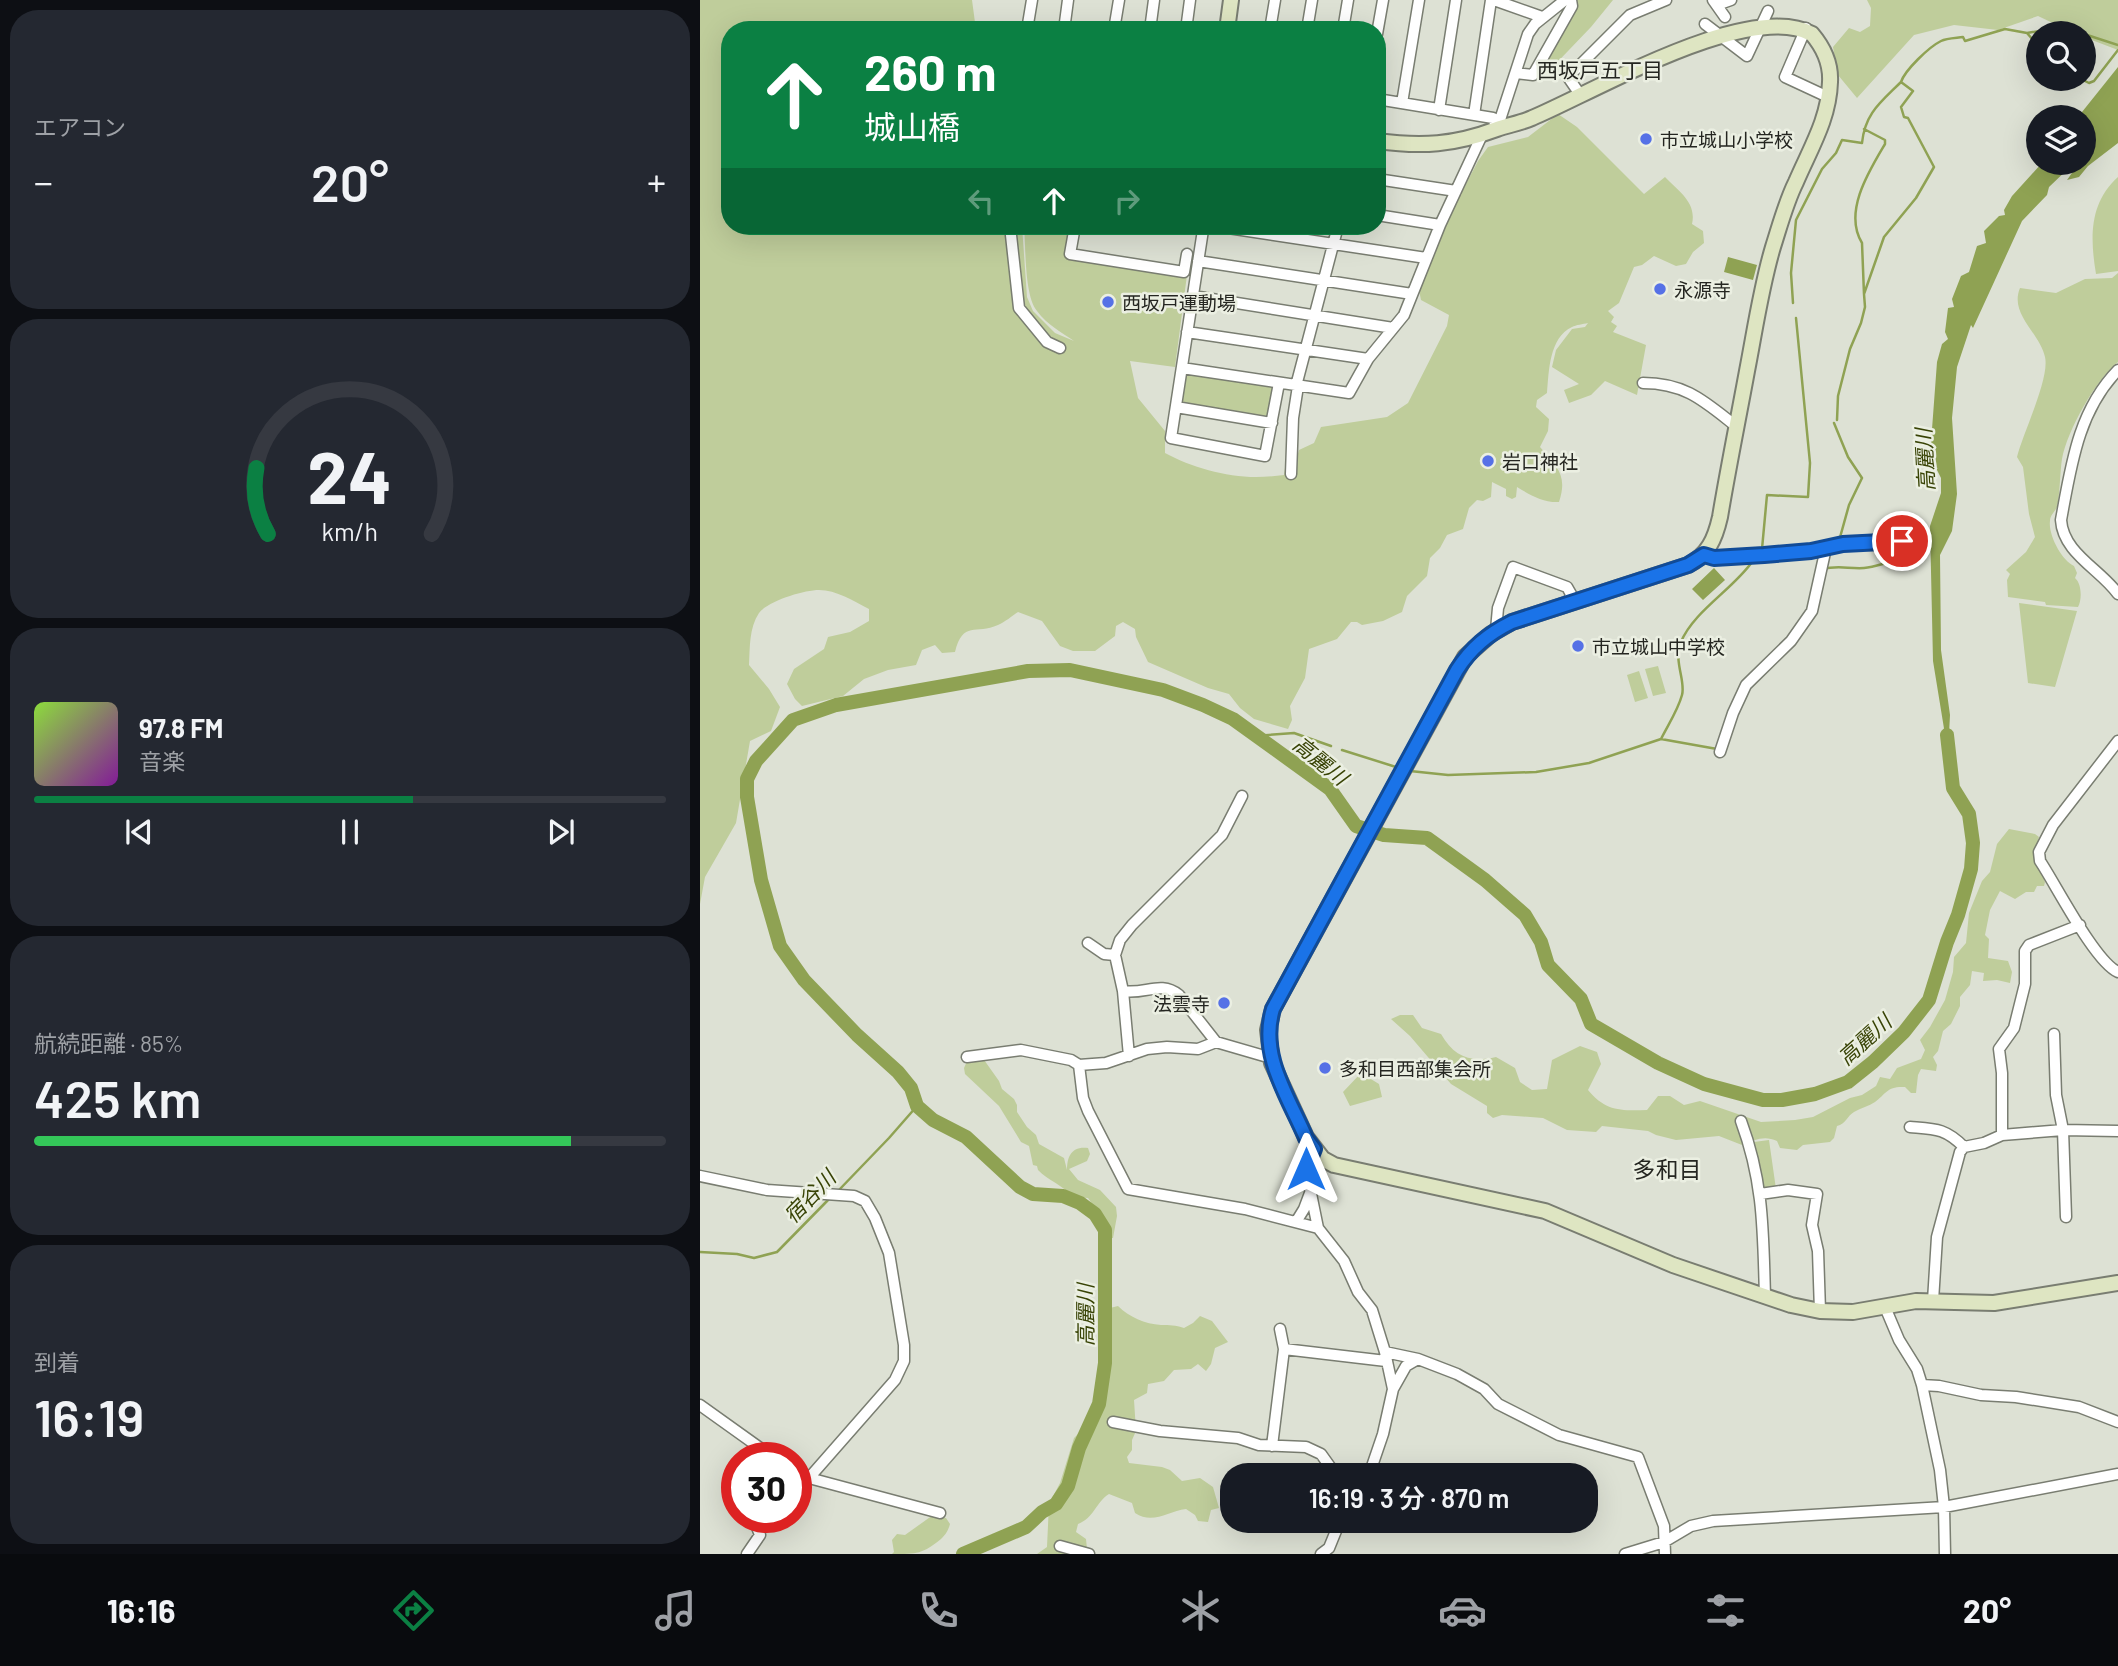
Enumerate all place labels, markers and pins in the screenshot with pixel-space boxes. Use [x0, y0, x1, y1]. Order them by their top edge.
place label: 市立城山小学校 [1660, 128, 1793, 151]
marker: 市立城山小学校 [1638, 131, 1654, 147]
place label: 永源寺 [1674, 278, 1731, 301]
marker: 永源寺 [1652, 281, 1668, 297]
place label: 西坂戸運動場 [1122, 291, 1236, 314]
marker: 西坂戸運動場 [1100, 294, 1116, 310]
place label: 岩口神社 [1502, 450, 1578, 473]
marker: 岩口神社 [1480, 453, 1496, 469]
pin [1872, 511, 1932, 571]
place label: 市立城山中学校 [1592, 635, 1725, 658]
marker: 市立城山中学校 [1570, 638, 1586, 654]
place label: 法雲寺 [1153, 992, 1210, 1015]
marker: 法雲寺 [1216, 995, 1232, 1011]
place label: 多和目西部集会所 [1339, 1057, 1491, 1080]
marker: 多和目西部集会所 [1317, 1060, 1333, 1076]

